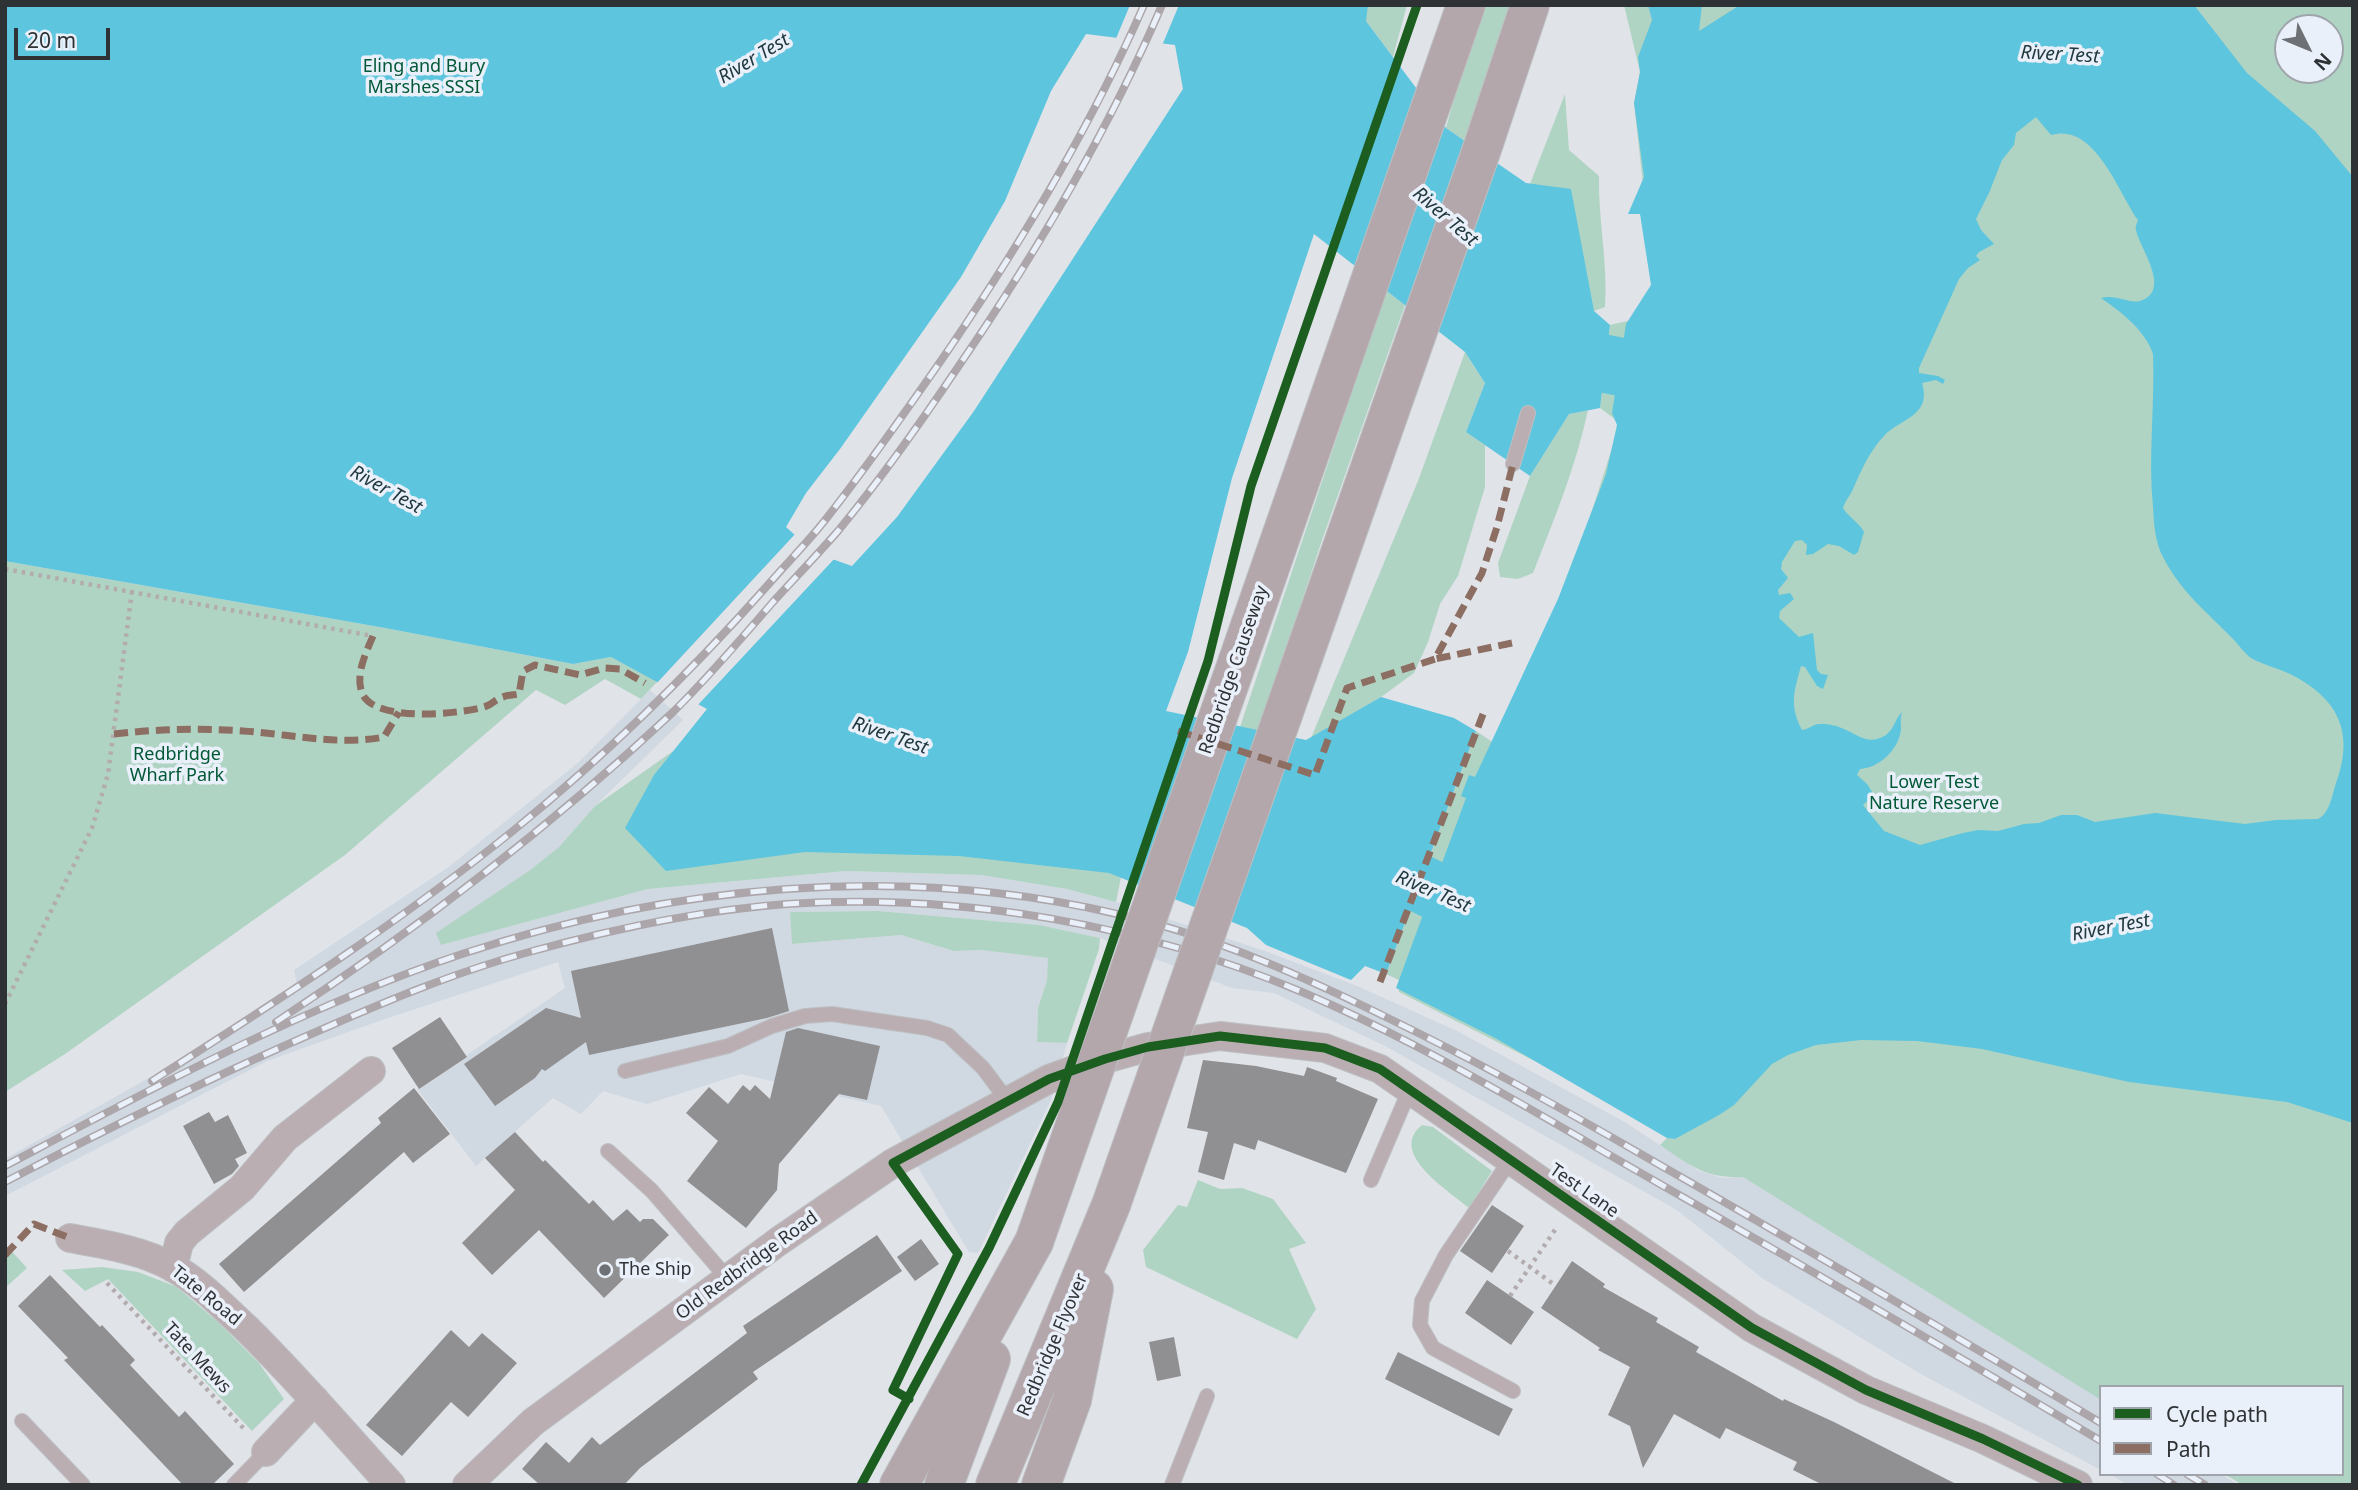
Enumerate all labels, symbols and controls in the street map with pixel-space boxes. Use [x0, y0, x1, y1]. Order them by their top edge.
scale bar [18, 14, 114, 58]
north arrow [2274, 14, 2344, 84]
text: 20 m [27, 26, 76, 54]
water label: River Test [714, 29, 794, 89]
water label: River Test [2020, 42, 2100, 68]
text: N [2308, 47, 2338, 76]
park label: Eling and Bury Marshes SSSI [363, 56, 485, 98]
water label: River Test [1408, 183, 1482, 251]
water label: River Test [346, 461, 426, 519]
street label: Redbridge Causeway [1195, 583, 1273, 757]
water label: River Test [849, 712, 931, 760]
park label: Redbridge Wharf Park [130, 744, 224, 786]
park label: Lower Test Nature Reserve [1869, 772, 1999, 814]
water label: River Test [1392, 866, 1474, 918]
water label: River Test [2070, 909, 2152, 947]
street label: Test Lane [1545, 1159, 1623, 1223]
street label: Old Redbridge Road [672, 1207, 822, 1325]
place label: The Ship [619, 1259, 692, 1281]
street label: Tate Road [167, 1261, 245, 1331]
marker: The Ship [597, 1262, 613, 1278]
street label: Redbridge Flyover [1013, 1270, 1093, 1420]
street label: Tate Mews [159, 1318, 235, 1398]
legend [2099, 1385, 2344, 1476]
text: Cycle path [2166, 1400, 2268, 1428]
text: Path [2166, 1435, 2211, 1463]

